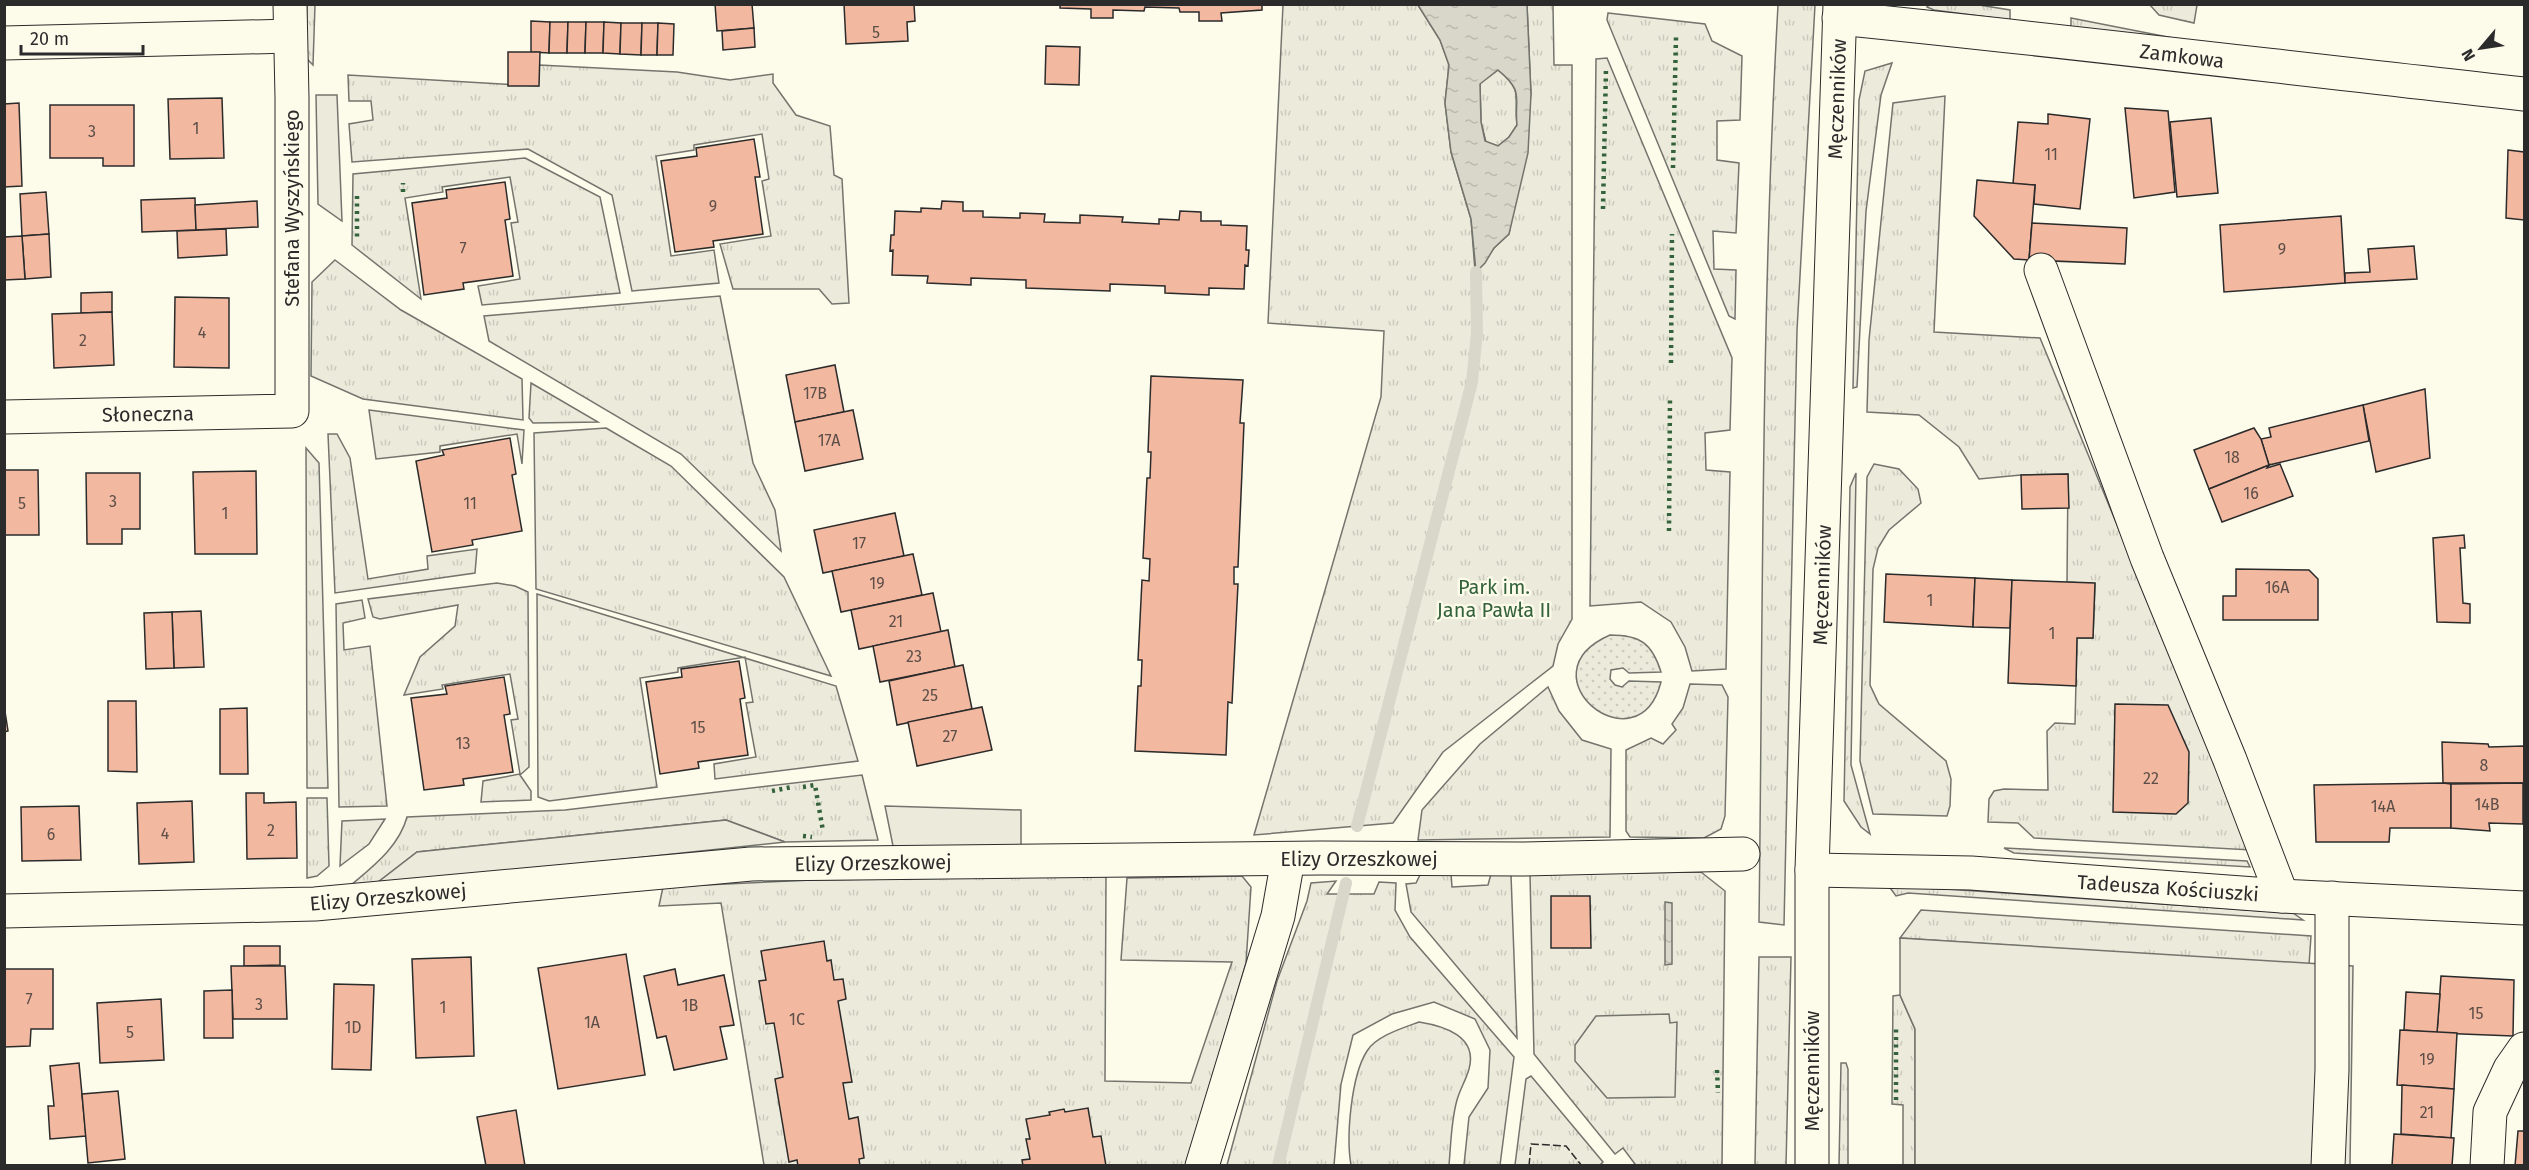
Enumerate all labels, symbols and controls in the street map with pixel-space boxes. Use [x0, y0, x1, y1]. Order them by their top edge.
scale bar [21, 18, 142, 56]
north arrow [2451, 18, 2511, 78]
house number: 5 [872, 23, 880, 42]
text: 20 m [30, 28, 69, 50]
street label: Męczenników [1823, 38, 1851, 160]
street label: Zamkowa [2138, 39, 2226, 73]
text: N [2457, 46, 2479, 64]
street label: Stefana Wyszyńskiego [280, 109, 304, 307]
house number: 1 [193, 119, 199, 138]
house number: 3 [88, 122, 96, 141]
house number: 11 [2044, 145, 2058, 164]
house number: 9 [709, 197, 717, 216]
house number: 7 [459, 239, 467, 258]
house number: 9 [2278, 240, 2286, 259]
house number: 4 [198, 323, 207, 342]
house number: 2 [79, 331, 87, 350]
house number: 17B [803, 384, 827, 403]
street label: Słoneczna [102, 401, 194, 427]
house number: 17A [818, 431, 841, 450]
house number: 18 [2224, 448, 2240, 467]
house number: 16 [2243, 484, 2259, 503]
house number: 3 [109, 492, 117, 511]
house number: 5 [18, 494, 26, 513]
house number: 11 [463, 494, 477, 513]
house number: 1 [222, 504, 228, 523]
street label: Męczenników [1808, 524, 1836, 646]
house number: 17 [852, 534, 866, 553]
house number: 19 [869, 574, 885, 593]
park label: Park im. Jana Pawła II [1437, 575, 1551, 622]
house number: 16A [2265, 578, 2290, 597]
house number: 1 [1927, 591, 1933, 610]
house number: 21 [889, 612, 903, 631]
house number: 1 [2049, 624, 2055, 643]
house number: 23 [906, 647, 922, 666]
house number: 25 [922, 686, 938, 705]
house number: 15 [691, 718, 705, 737]
house number: 27 [943, 727, 957, 746]
house number: 13 [456, 734, 470, 753]
house number: 8 [2480, 756, 2489, 775]
house number: 22 [2143, 769, 2159, 788]
house number: 14B [2474, 795, 2500, 814]
house number: 14A [2371, 797, 2396, 816]
house number: 2 [267, 821, 275, 840]
house number: 4 [161, 824, 170, 843]
house number: 6 [47, 825, 55, 844]
street label: Elizy Orzeszkowej [1280, 847, 1438, 871]
street label: Elizy Orzeszkowej [794, 850, 952, 876]
street label: Tadeusza Kościuszki [2076, 870, 2260, 906]
street label: Elizy Orzeszkowej [309, 878, 467, 916]
house number: 7 [25, 990, 33, 1009]
house number: 3 [255, 995, 263, 1014]
house number: 1B [682, 996, 699, 1015]
house number: 1 [440, 998, 446, 1017]
house number: 15 [2469, 1004, 2483, 1023]
house number: 1C [789, 1010, 805, 1029]
street label: Męczenników [1800, 1011, 1824, 1131]
house number: 1A [584, 1013, 601, 1032]
house number: 1D [344, 1018, 362, 1037]
house number: 5 [126, 1023, 134, 1042]
house number: 19 [2419, 1050, 2435, 1069]
house number: 21 [2420, 1103, 2434, 1122]

